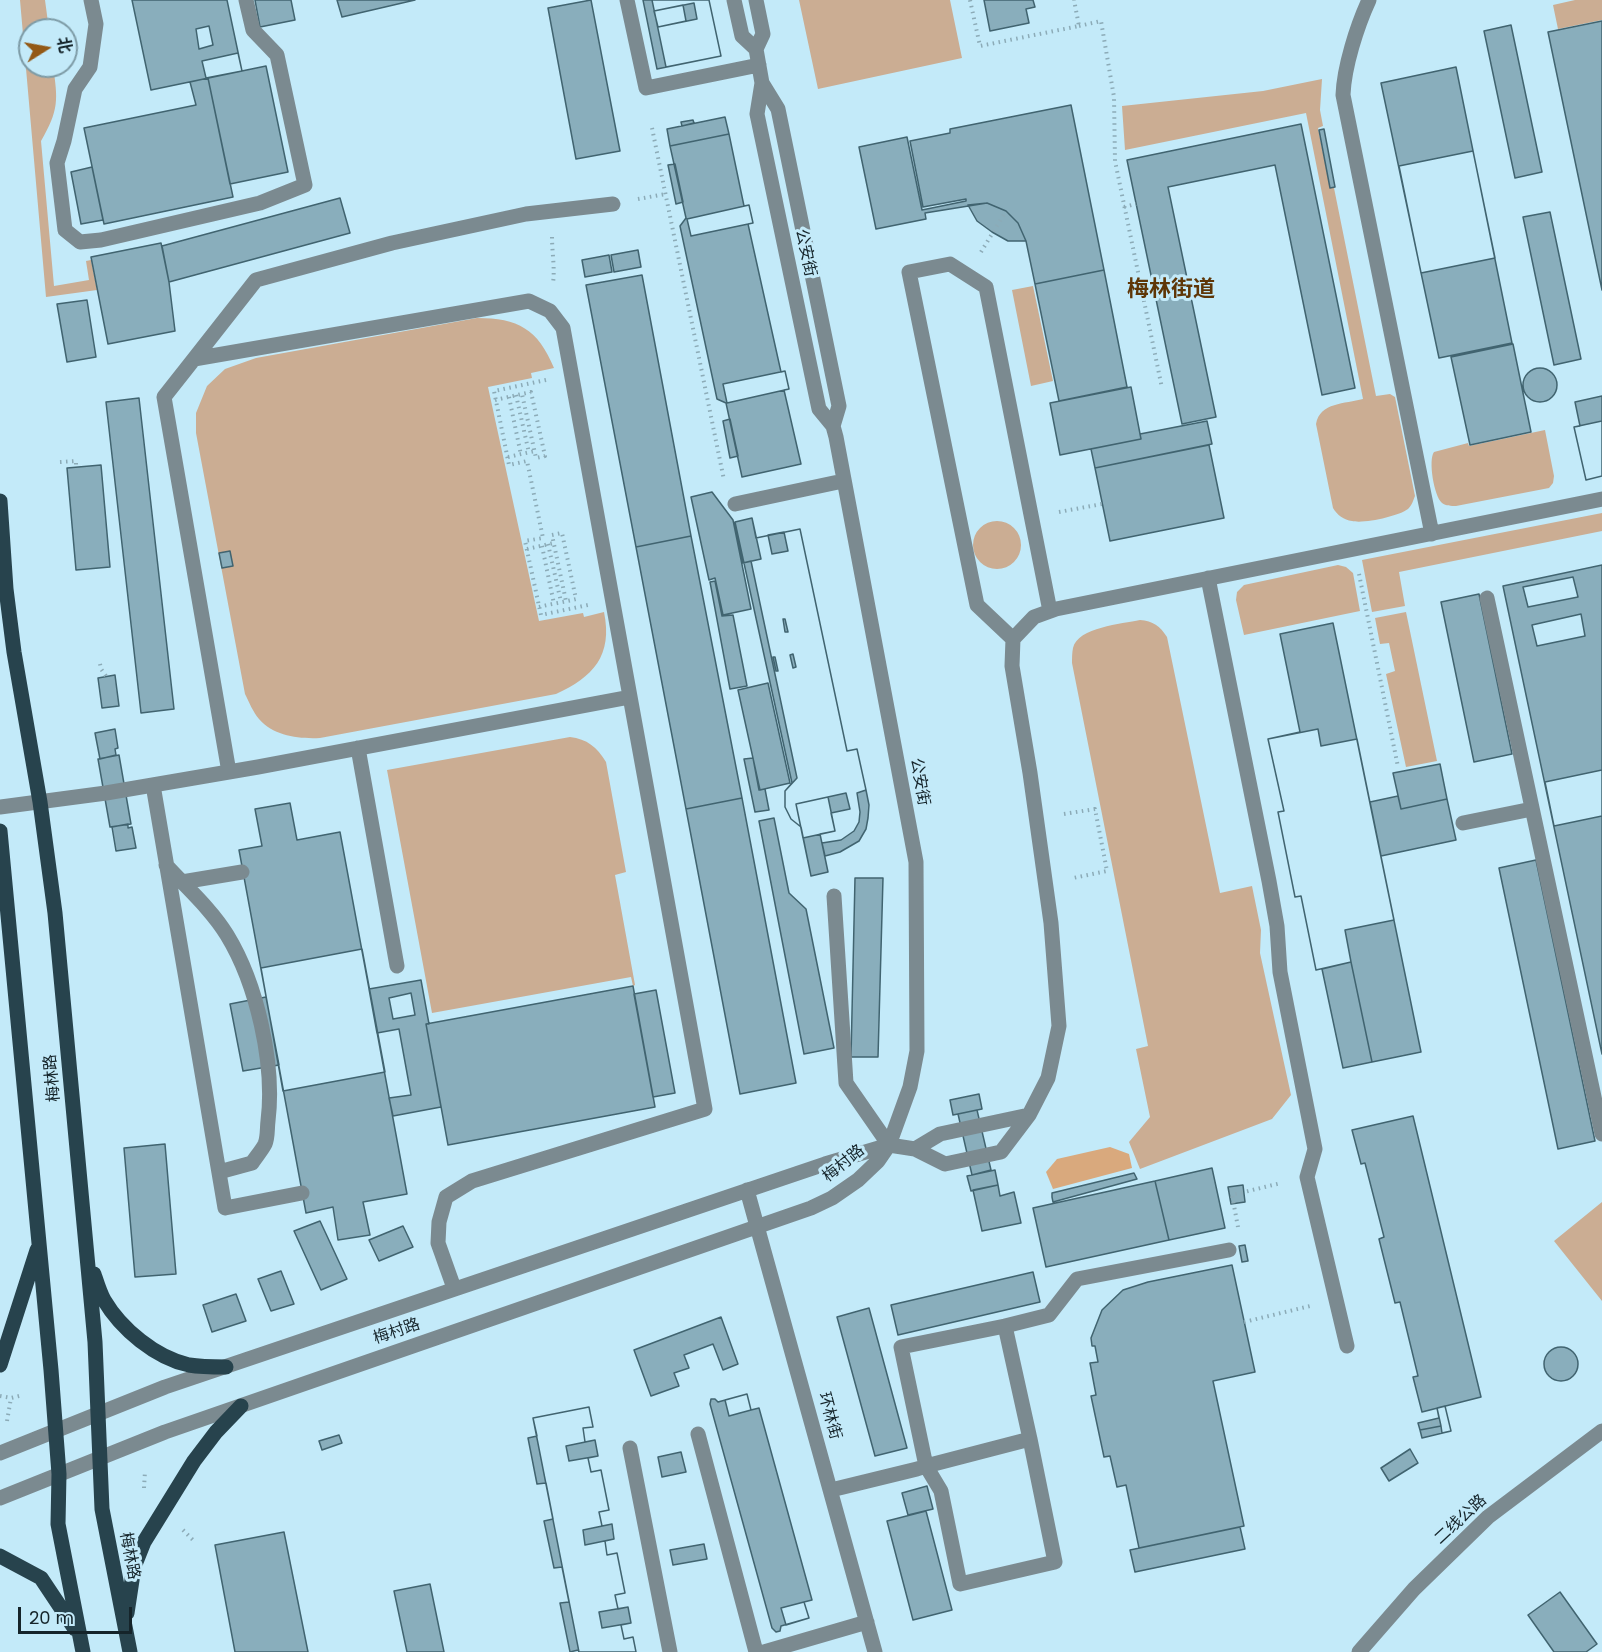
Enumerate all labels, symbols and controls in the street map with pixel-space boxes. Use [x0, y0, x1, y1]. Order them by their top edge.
north arrow [18, 18, 78, 78]
text: 北 [51, 35, 77, 55]
street label: 公安街 [791, 228, 819, 278]
district label: 梅林街道 [1127, 277, 1215, 303]
street label: 公安街 [905, 757, 933, 807]
street label: 梅林路 [41, 1053, 65, 1103]
street label: 梅村路 [819, 1141, 869, 1187]
street label: 梅村路 [371, 1315, 423, 1349]
street label: 环林街 [814, 1390, 844, 1442]
street label: 二线公路 [1431, 1491, 1491, 1549]
street label: 梅林路 [115, 1531, 143, 1581]
scale bar [21, 1595, 135, 1633]
text: 20 m [29, 1605, 74, 1630]

